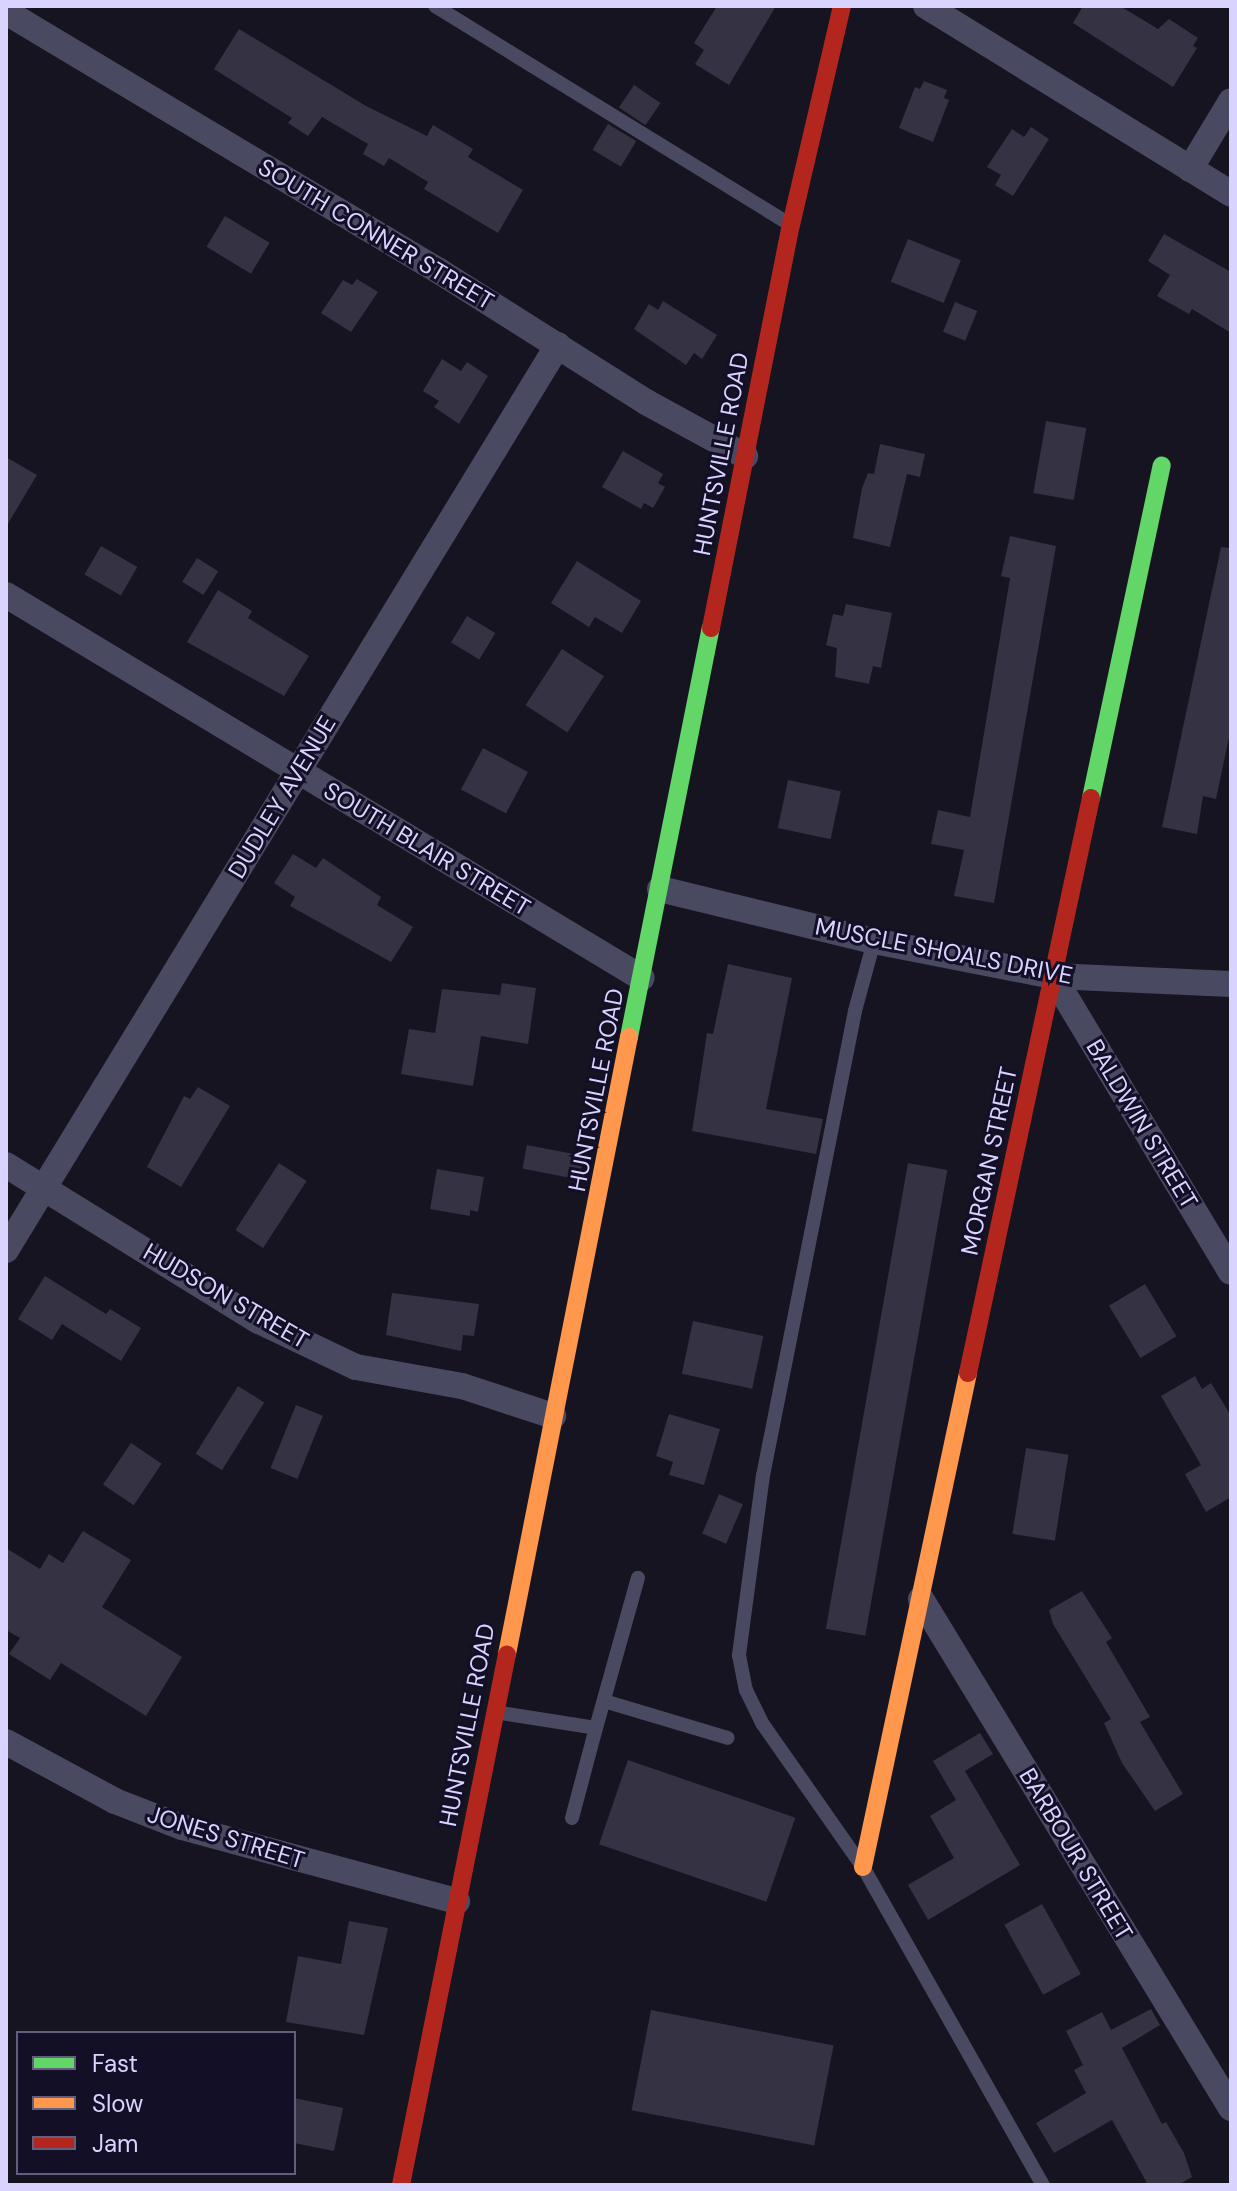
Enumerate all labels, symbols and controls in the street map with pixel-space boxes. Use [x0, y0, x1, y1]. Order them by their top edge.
street label: SOUTH CONNER STREET [253, 152, 499, 316]
street label: HUNTSVILLE ROAD [687, 350, 755, 558]
street label: DUDLEY AVENUE [222, 711, 342, 883]
street label: SOUTH BLAIR STREET [319, 776, 535, 922]
street label: MUSCLE SHOALS DRIVE [813, 912, 1075, 990]
street label: HUNTSVILLE ROAD [562, 986, 630, 1194]
street label: BALDWIN STREET [1080, 1034, 1204, 1214]
street label: MORGAN STREET [955, 1064, 1023, 1258]
street label: HUDSON STREET [138, 1237, 314, 1355]
street label: HUNTSVILLE ROAD [433, 1621, 501, 1829]
street label: BARBOUR STREET [1013, 1763, 1139, 1945]
street label: JONES STREET [144, 1799, 308, 1875]
legend [16, 2031, 296, 2175]
text: Fast [92, 2048, 138, 2079]
text: Slow [92, 2088, 143, 2119]
text: Jam [92, 2128, 138, 2159]

